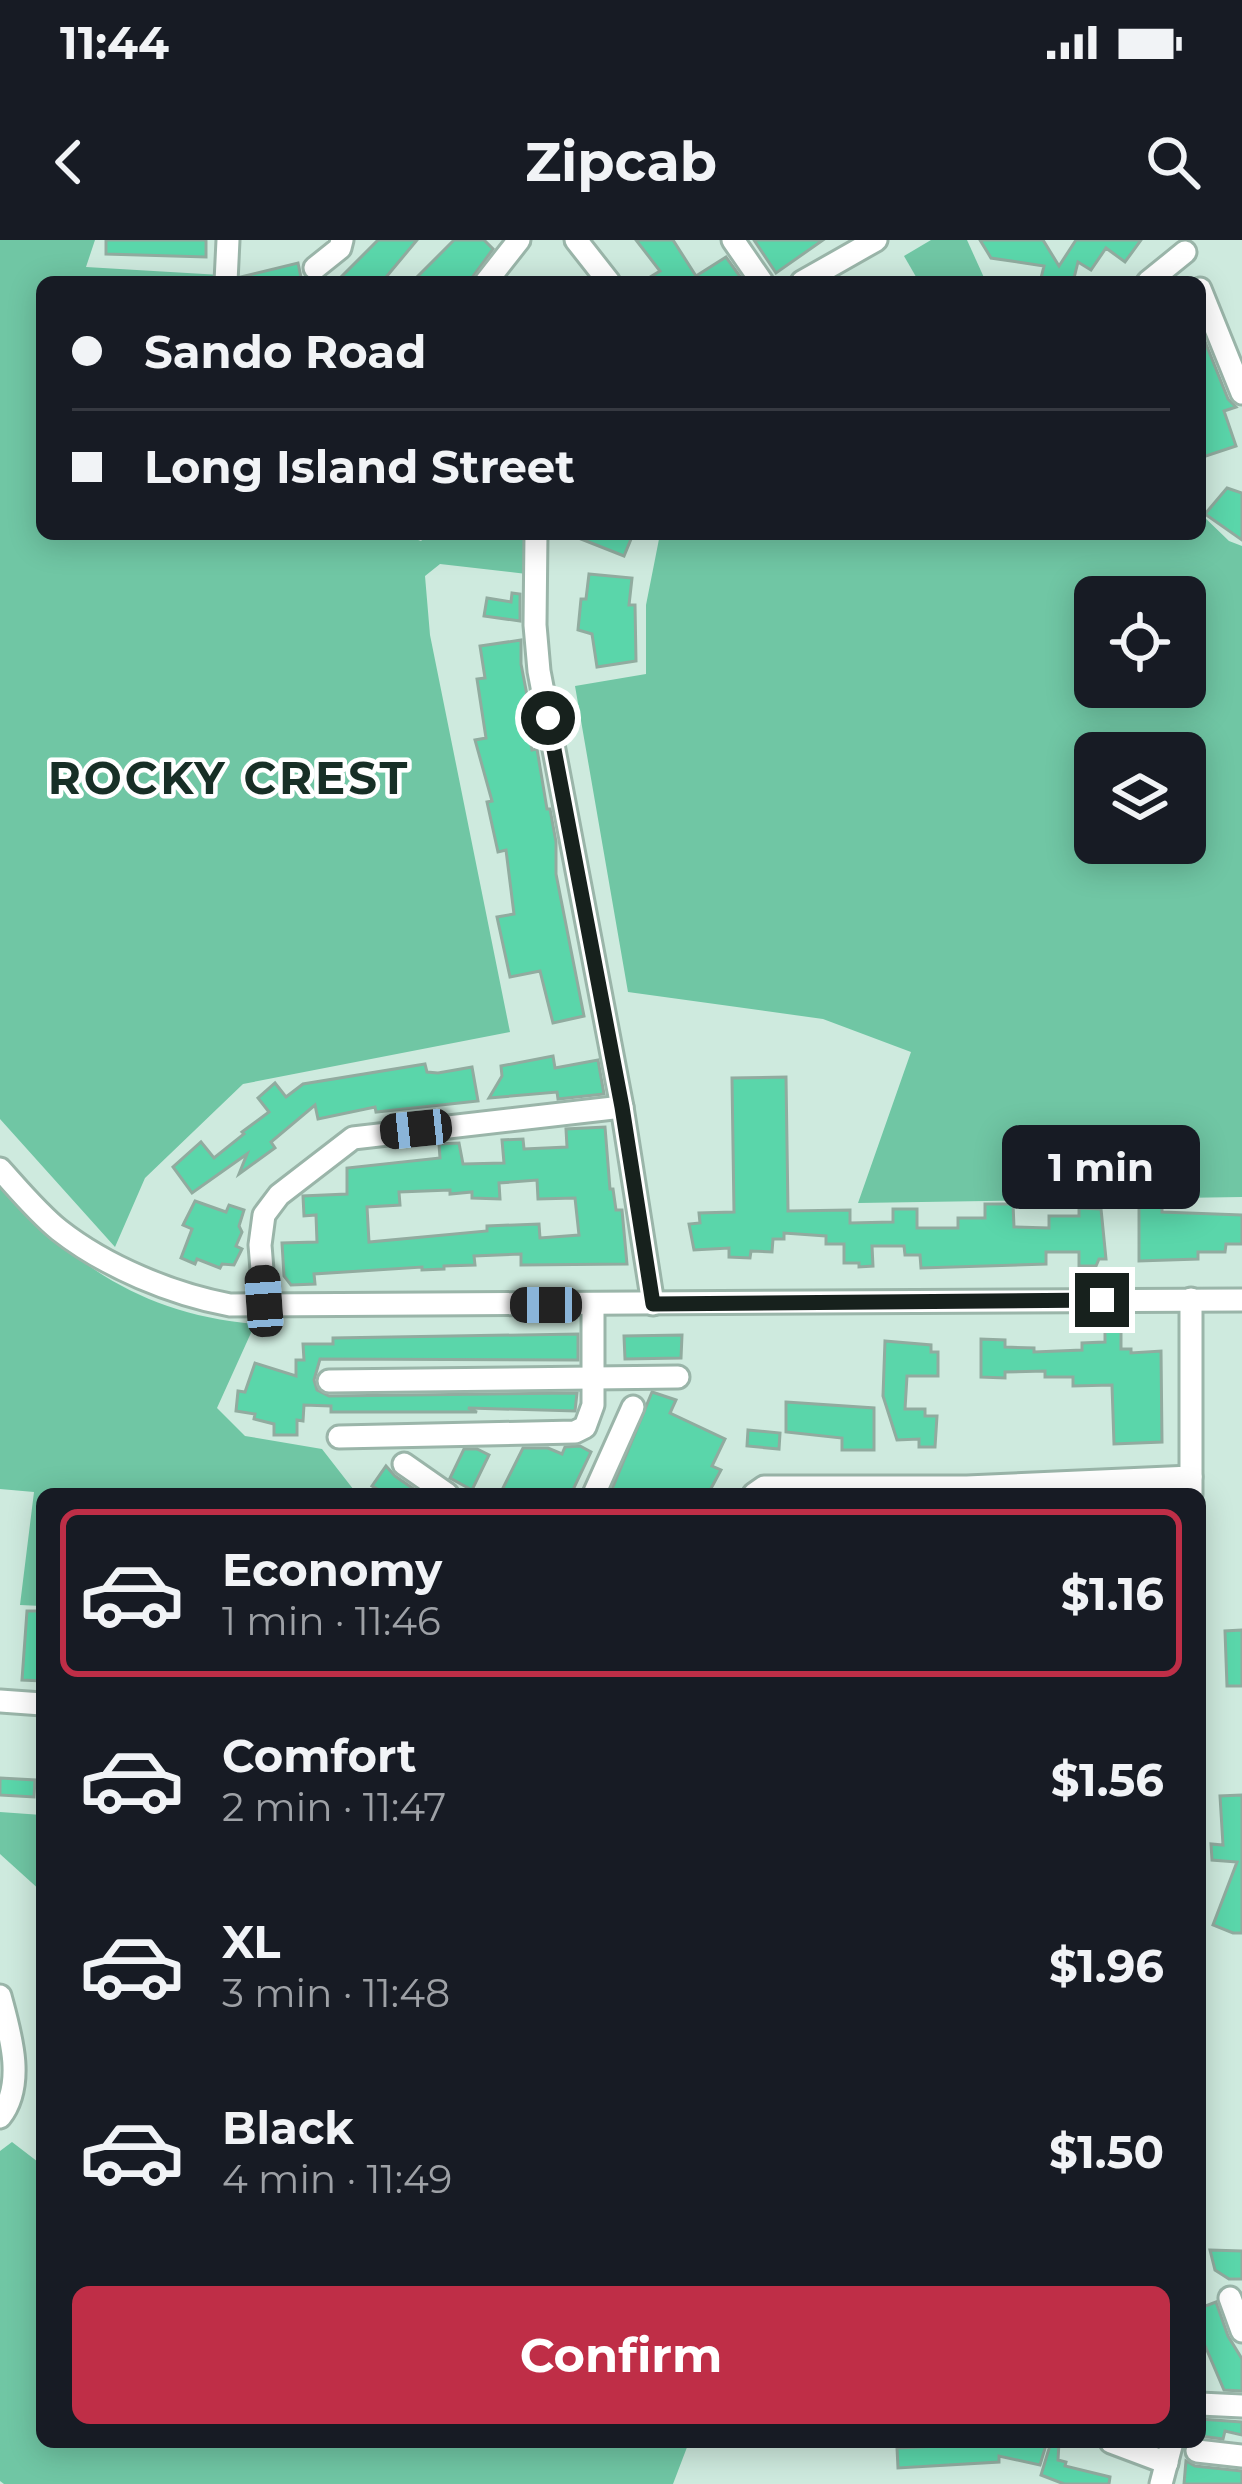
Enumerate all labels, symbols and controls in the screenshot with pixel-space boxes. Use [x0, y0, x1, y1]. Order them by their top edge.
text: 11:44 [60, 15, 169, 70]
icon: back [36, 129, 102, 195]
text: Zipcab [525, 129, 717, 195]
icon: search [1140, 129, 1206, 195]
text: Sando Road [144, 324, 426, 379]
text: Long Island Street [144, 439, 575, 494]
map controls [1074, 576, 1206, 864]
button: locate [1074, 576, 1206, 708]
route start [521, 691, 575, 745]
button: layers [1074, 732, 1206, 864]
district label: ROCKY CREST [48, 750, 410, 805]
car [378, 1107, 454, 1151]
callout: 1 min [1003, 1126, 1201, 1210]
text: 1 min [1048, 1143, 1154, 1191]
car [244, 1264, 284, 1338]
route end [1075, 1273, 1129, 1327]
car [510, 1287, 582, 1323]
icon: car [78, 1539, 186, 1647]
text: Economy [222, 1542, 442, 1597]
text: $1.16 [1061, 1566, 1164, 1621]
text: 1 min · 11:46 [222, 1597, 441, 1645]
icon: car [78, 1725, 186, 1833]
text: Comfort [222, 1728, 417, 1783]
text: $1.56 [1051, 1752, 1164, 1807]
text: 2 min · 11:47 [222, 1783, 446, 1831]
icon: car [78, 1911, 186, 2019]
text: XL [222, 1914, 280, 1969]
text: $1.96 [1049, 1938, 1164, 1993]
text: 3 min · 11:48 [222, 1969, 450, 2017]
icon: car [78, 2097, 186, 2205]
text: Black [222, 2100, 354, 2155]
text: $1.50 [1049, 2124, 1164, 2179]
text: 4 min · 11:49 [222, 2155, 452, 2203]
button: Confirm [72, 2286, 1170, 2424]

